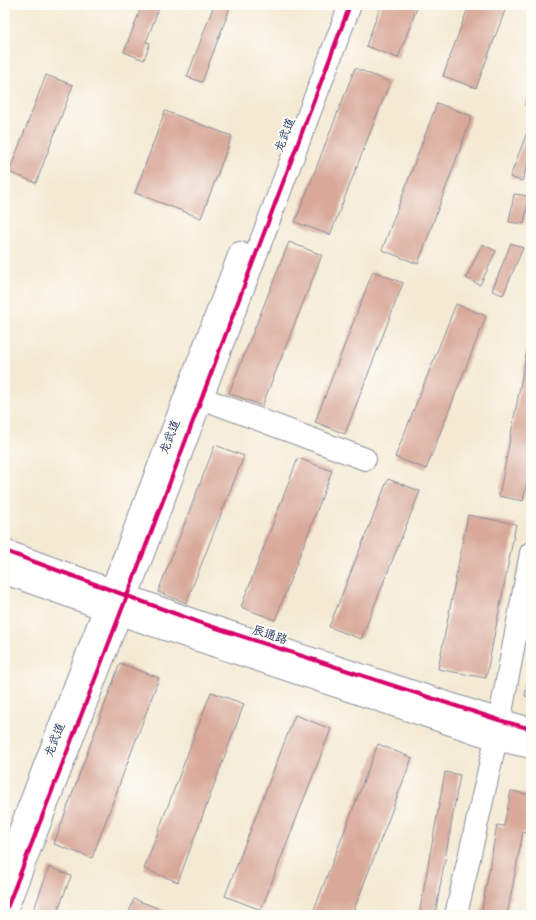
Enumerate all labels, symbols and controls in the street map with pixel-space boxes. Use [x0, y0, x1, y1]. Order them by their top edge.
street label: 龙武道 [271, 115, 299, 155]
street label: 龙武道 [156, 417, 184, 457]
street label: 辰通路 [250, 621, 290, 649]
street label: 龙武道 [41, 720, 69, 760]

